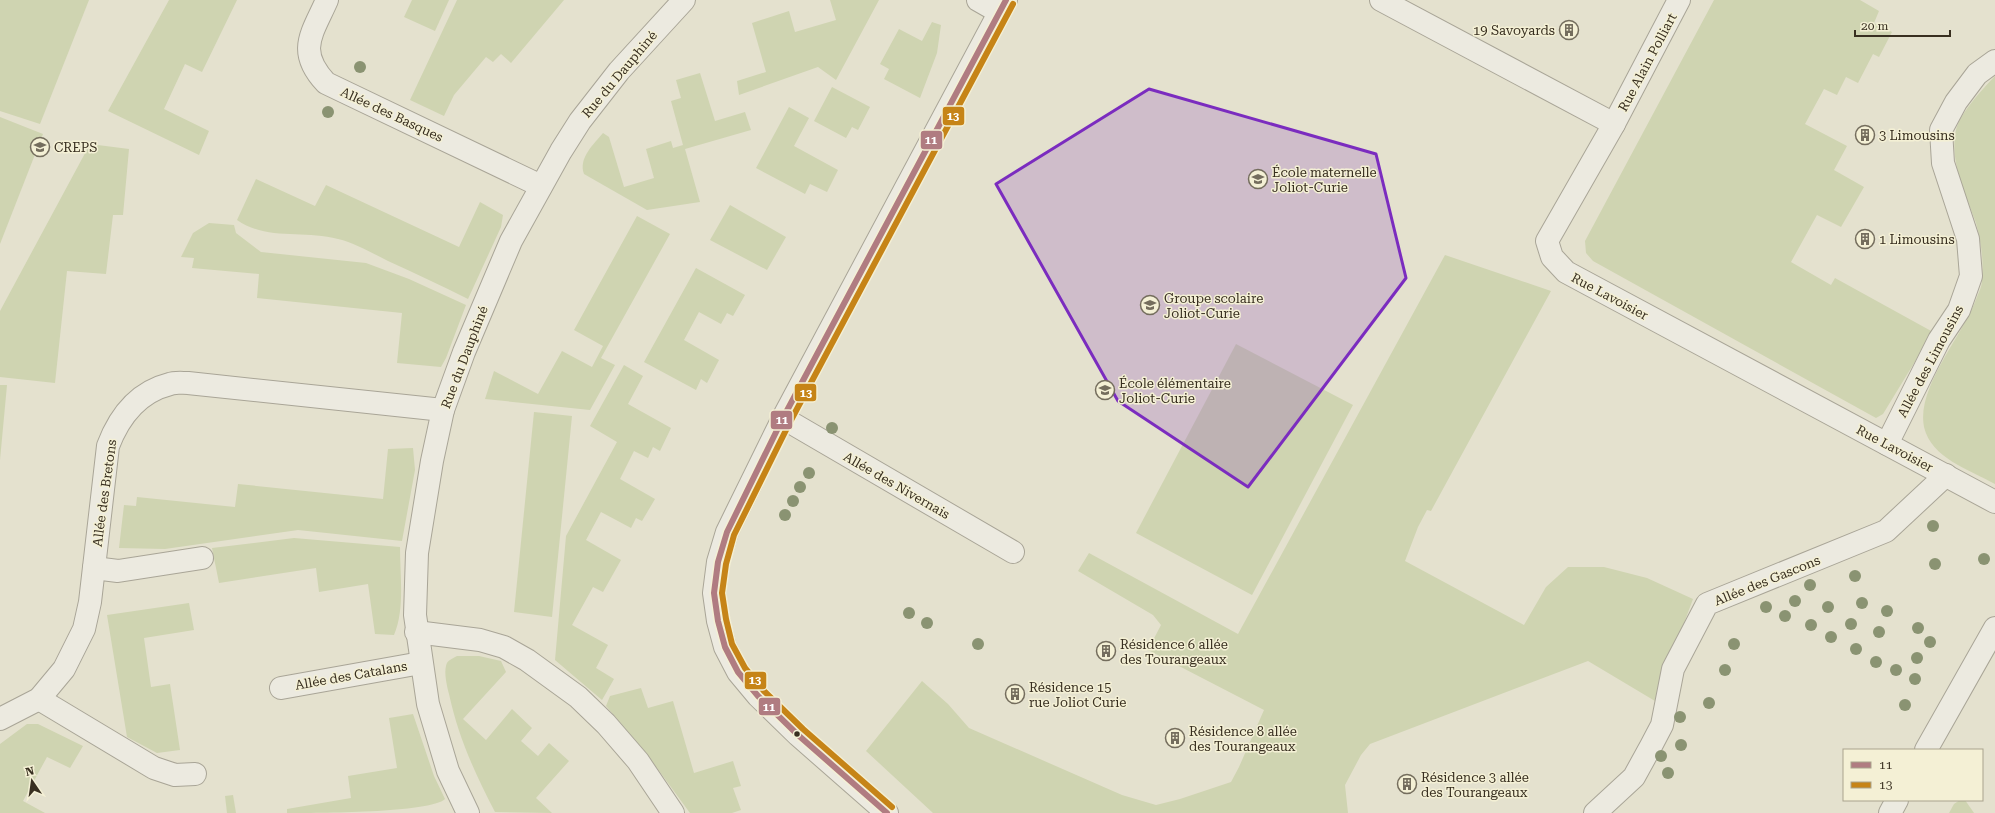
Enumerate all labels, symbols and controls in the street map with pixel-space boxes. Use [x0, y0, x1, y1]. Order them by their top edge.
street label: Rue Alain Polliart [1615, 10, 1680, 114]
scale bar [1855, 12, 1950, 38]
building icon: 19 Savoyards [1558, 19, 1580, 41]
text: 20 m [1861, 19, 1888, 33]
place label: 19 Savoyards [1473, 23, 1555, 38]
street label: Rue du Dauphiné [579, 28, 660, 121]
street label: Allée des Basques [338, 84, 445, 145]
line badge: 13 [942, 106, 965, 126]
text: 13 [947, 110, 959, 123]
building icon: 3 Limousins [1854, 124, 1876, 146]
place label: 3 Limousins [1879, 128, 1955, 143]
line badge: 11 [920, 130, 943, 150]
text: 11 [925, 134, 937, 147]
school or university icon: CREPS [29, 136, 51, 158]
place label: CREPS [54, 140, 97, 155]
place label: École maternelle Joliot-Curie [1272, 164, 1377, 195]
school or university icon: École maternelle Joliot-Curie [1247, 168, 1269, 190]
building icon: 1 Limousins [1854, 228, 1876, 250]
place label: 1 Limousins [1879, 232, 1955, 247]
street label: Rue Lavoisier [1569, 270, 1651, 323]
place label: Groupe scolaire Joliot-Curie [1164, 291, 1263, 321]
school or university icon: Groupe scolaire Joliot-Curie [1139, 294, 1161, 316]
street label: Allée des Limousins [1894, 303, 1966, 420]
street label: Rue du Dauphiné [438, 304, 491, 411]
place label: École élémentaire Joliot-Curie [1119, 375, 1231, 406]
school or university icon: École élémentaire Joliot-Curie [1094, 379, 1116, 401]
line badge: 13 [794, 383, 817, 402]
text: 13 [800, 387, 812, 400]
line badge: 11 [770, 410, 793, 430]
text: 11 [776, 414, 788, 427]
street label: Rue Lavoisier [1854, 422, 1936, 475]
street label: Allée des Bretons [90, 438, 119, 548]
street label: Allée des Nivernais [841, 449, 952, 522]
street label: Allée des Gascons [1712, 552, 1822, 609]
place label: Résidence 6 allée des Tourangeaux [1120, 637, 1228, 667]
building icon: Résidence 6 allée des Tourangeaux [1095, 640, 1117, 662]
street label: Allée des Catalans [294, 658, 408, 693]
line badge: 13 [744, 671, 767, 690]
text: 13 [749, 674, 761, 687]
place label: Résidence 15 rue Joliot Curie [1029, 680, 1126, 710]
building icon: Résidence 15 rue Joliot Curie [1004, 683, 1026, 705]
line badge: 11 [758, 697, 781, 716]
text: 11 [763, 701, 775, 714]
place label: Résidence 8 allée des Tourangeaux [1189, 724, 1297, 754]
building icon: Résidence 8 allée des Tourangeaux [1164, 727, 1186, 749]
unlabelled marker [792, 729, 802, 739]
legend [1843, 749, 1983, 801]
text: 11 [1879, 758, 1893, 772]
north arrow [12, 761, 52, 801]
text: N [24, 764, 36, 779]
place label: Résidence 3 allée des Tourangeaux [1421, 770, 1529, 800]
building icon: Résidence 3 allée des Tourangeaux [1396, 773, 1418, 795]
text: 13 [1879, 778, 1893, 792]

